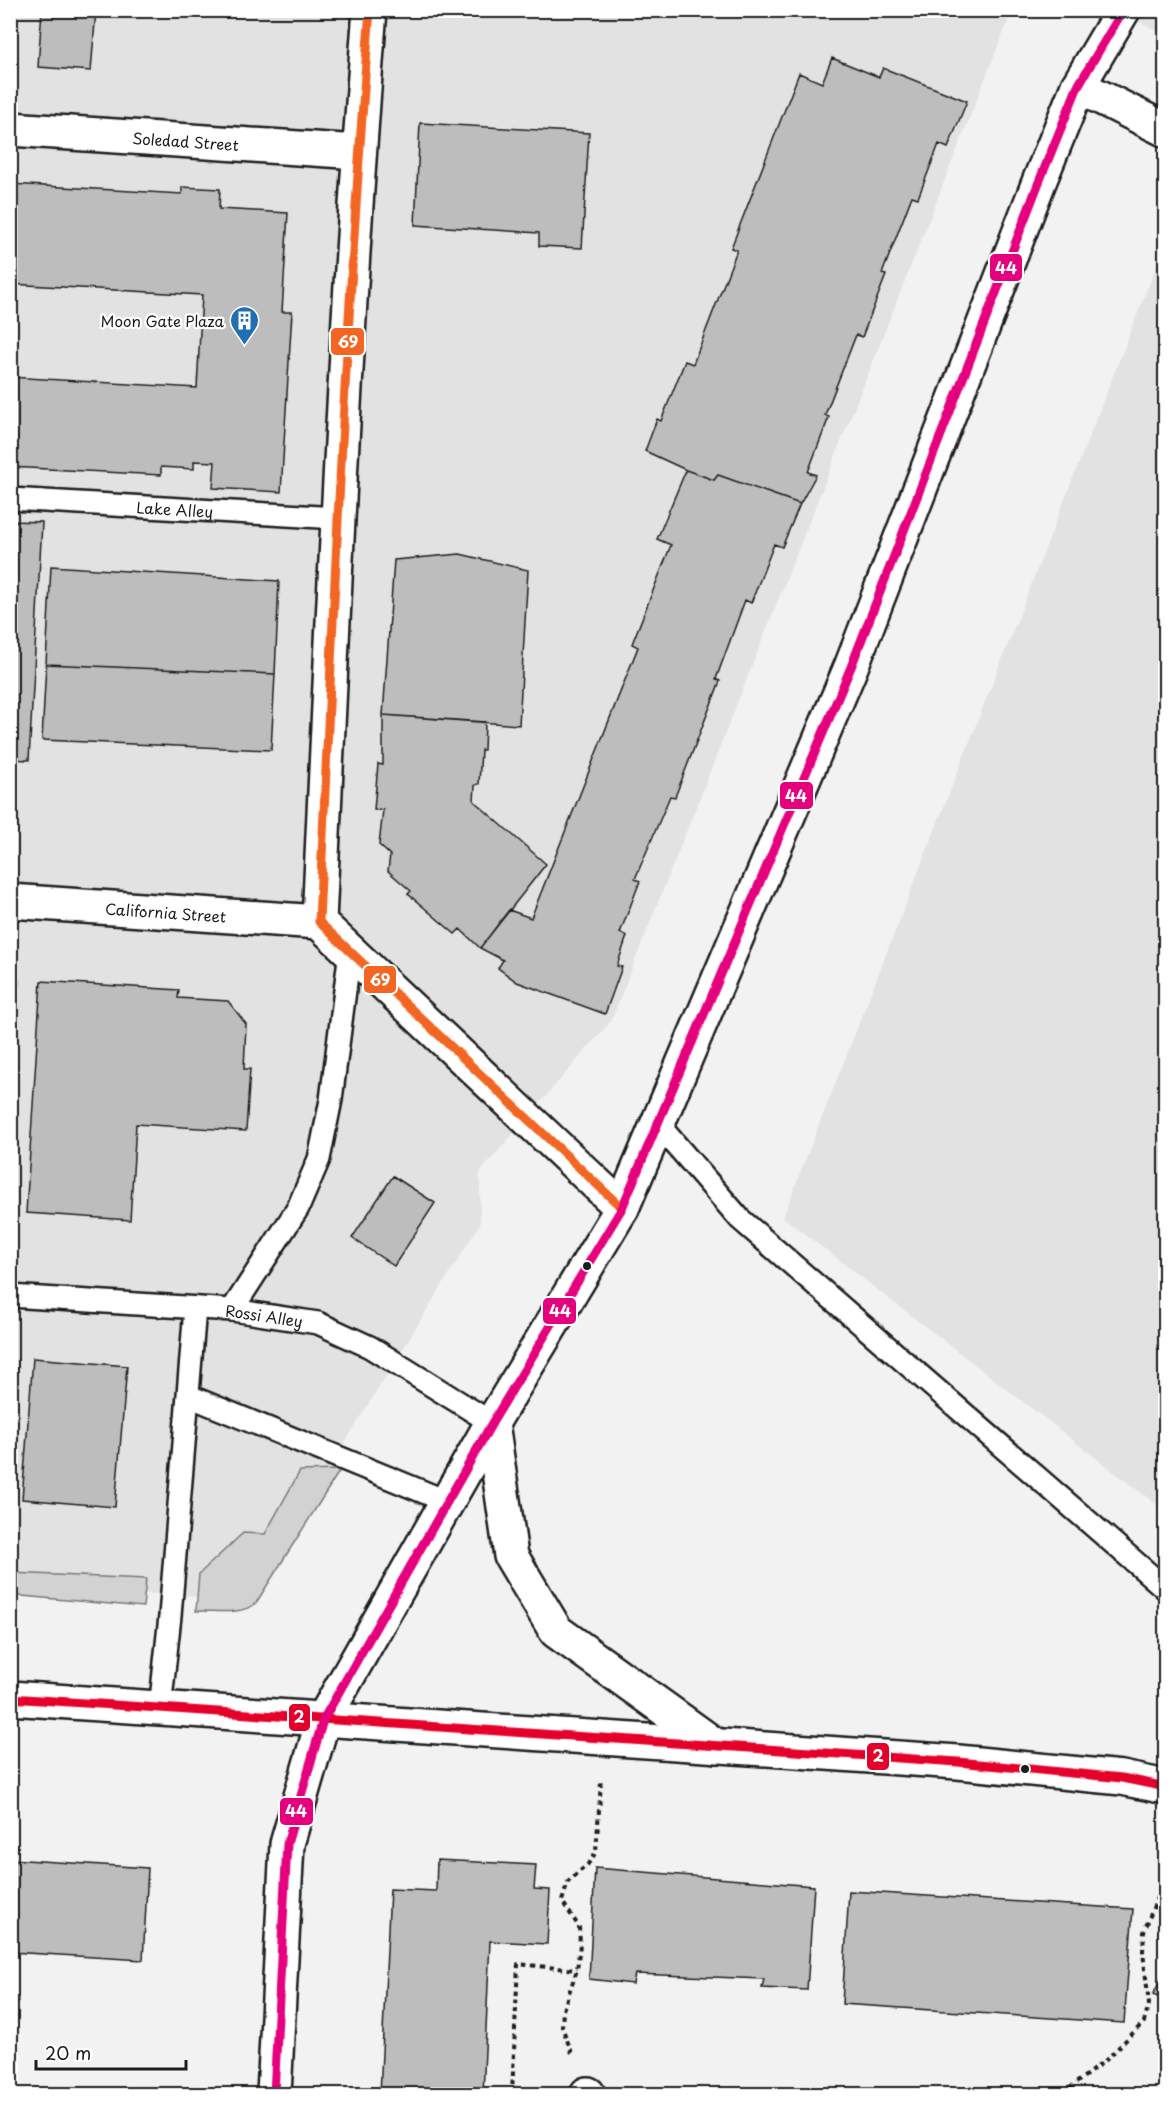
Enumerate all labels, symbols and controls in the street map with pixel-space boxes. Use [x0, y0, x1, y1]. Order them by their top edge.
street label: Soledad Street [132, 126, 240, 156]
line badge: 44 [989, 253, 1023, 282]
text: 44 [995, 255, 1017, 279]
building icon: Moon Gate Plaza [229, 304, 261, 346]
place label: Moon Gate Plaza [101, 309, 225, 332]
line badge: 69 [330, 327, 365, 356]
text: 69 [338, 329, 358, 353]
street label: Lake Alley [136, 495, 214, 522]
line badge: 44 [779, 781, 814, 810]
text: 44 [785, 783, 807, 807]
street label: California Street [104, 896, 227, 927]
line badge: 69 [363, 965, 397, 994]
text: 69 [370, 967, 390, 991]
unlabelled marker [581, 1260, 593, 1272]
line badge: 44 [542, 1297, 577, 1325]
street label: Rossi Alley [225, 1298, 305, 1332]
text: 44 [549, 1298, 571, 1322]
line badge: 2 [288, 1703, 311, 1732]
text: 2 [293, 1704, 305, 1728]
line badge: 2 [866, 1742, 890, 1771]
text: 2 [872, 1743, 884, 1767]
unlabelled marker [1019, 1763, 1031, 1775]
line badge: 44 [279, 1797, 314, 1826]
text: 44 [285, 1798, 307, 1822]
scale bar [36, 2033, 186, 2071]
text: 20 m [45, 2039, 91, 2066]

